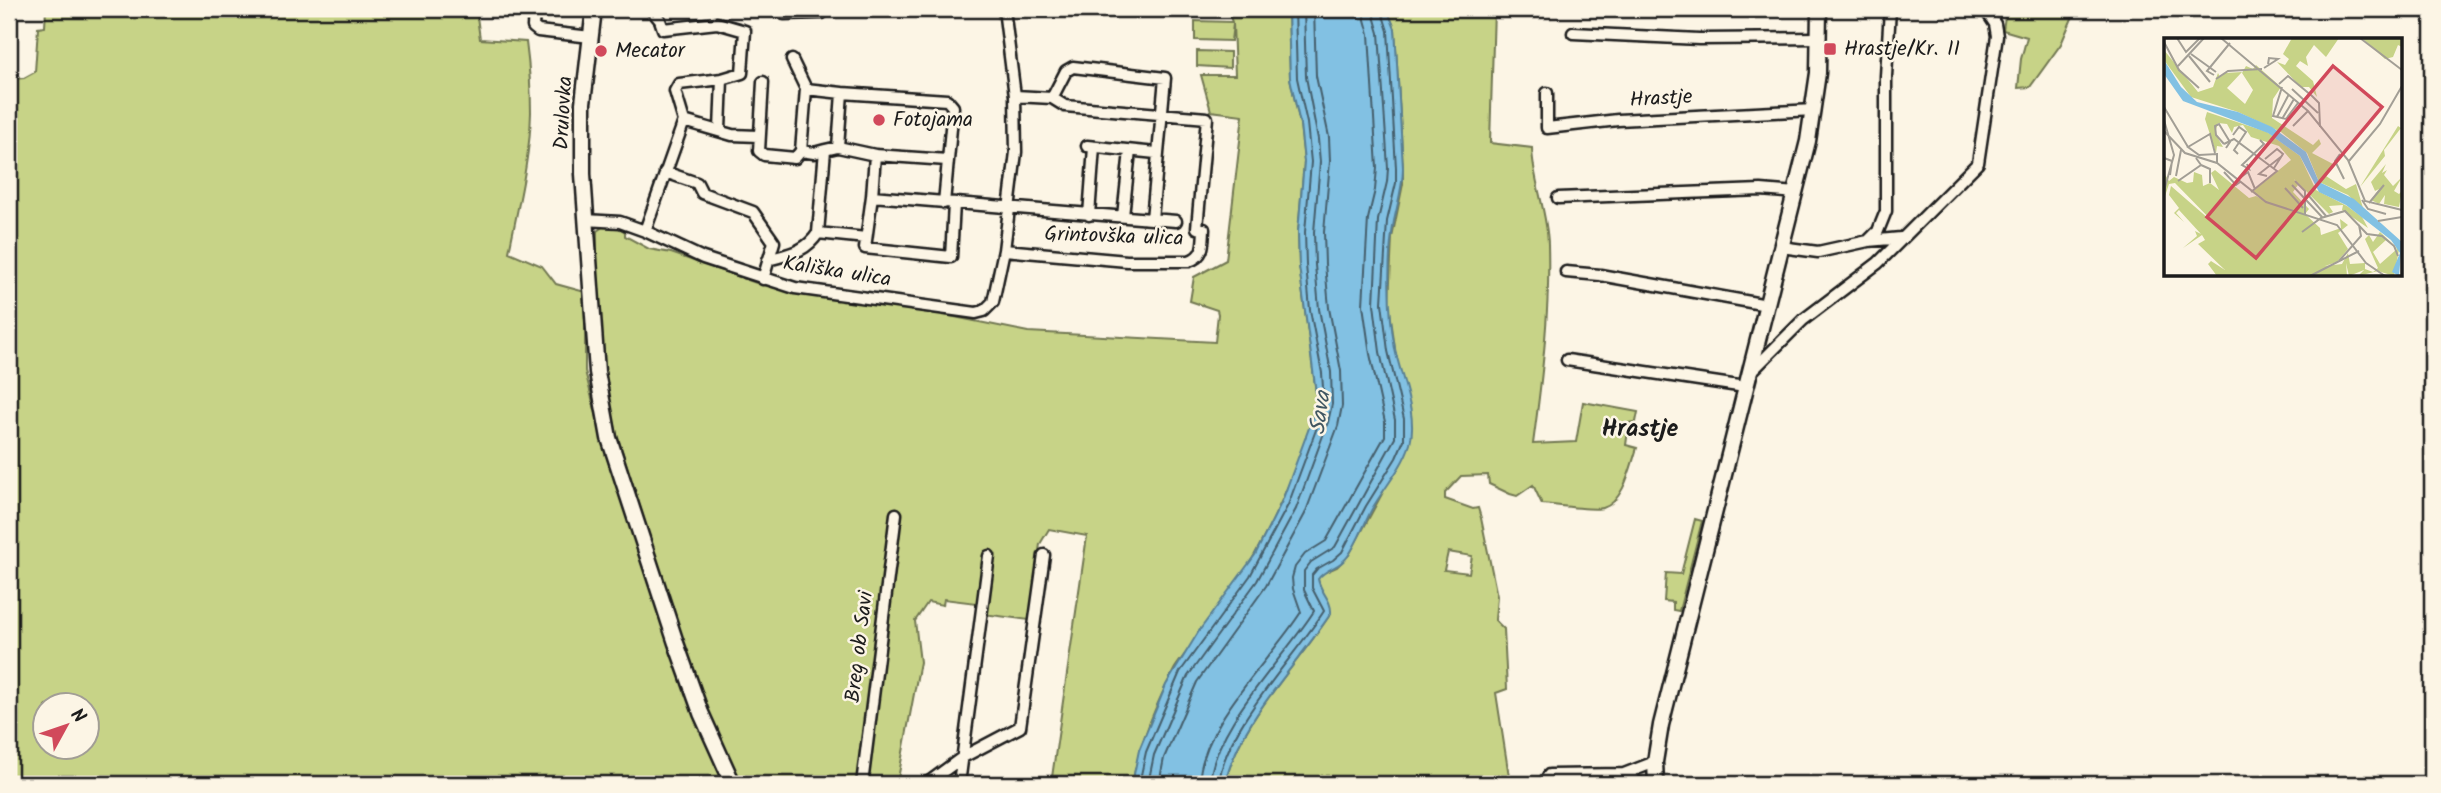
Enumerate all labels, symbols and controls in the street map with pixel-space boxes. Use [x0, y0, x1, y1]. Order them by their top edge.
place label: Hrastje/Kr. II [1844, 33, 1960, 66]
place label: Mecator [615, 35, 686, 68]
inset map [2164, 38, 2402, 276]
marker: Hrastje/Kr. II [1822, 41, 1838, 57]
marker: Mecator [593, 43, 609, 59]
street label: Drulovka [546, 75, 582, 151]
street label: Hrastje [1629, 81, 1694, 117]
place label: Fotojama [893, 104, 973, 137]
marker: Fotojama [871, 112, 887, 128]
street label: Grintovška ulica [1044, 218, 1184, 256]
street label: Kališka ulica [781, 247, 893, 297]
water label: Sava [1300, 387, 1342, 437]
district label: Hrastje [1602, 410, 1679, 449]
street label: Breg ob Savi [837, 588, 883, 705]
north arrow [32, 692, 102, 762]
text: N [62, 702, 93, 731]

